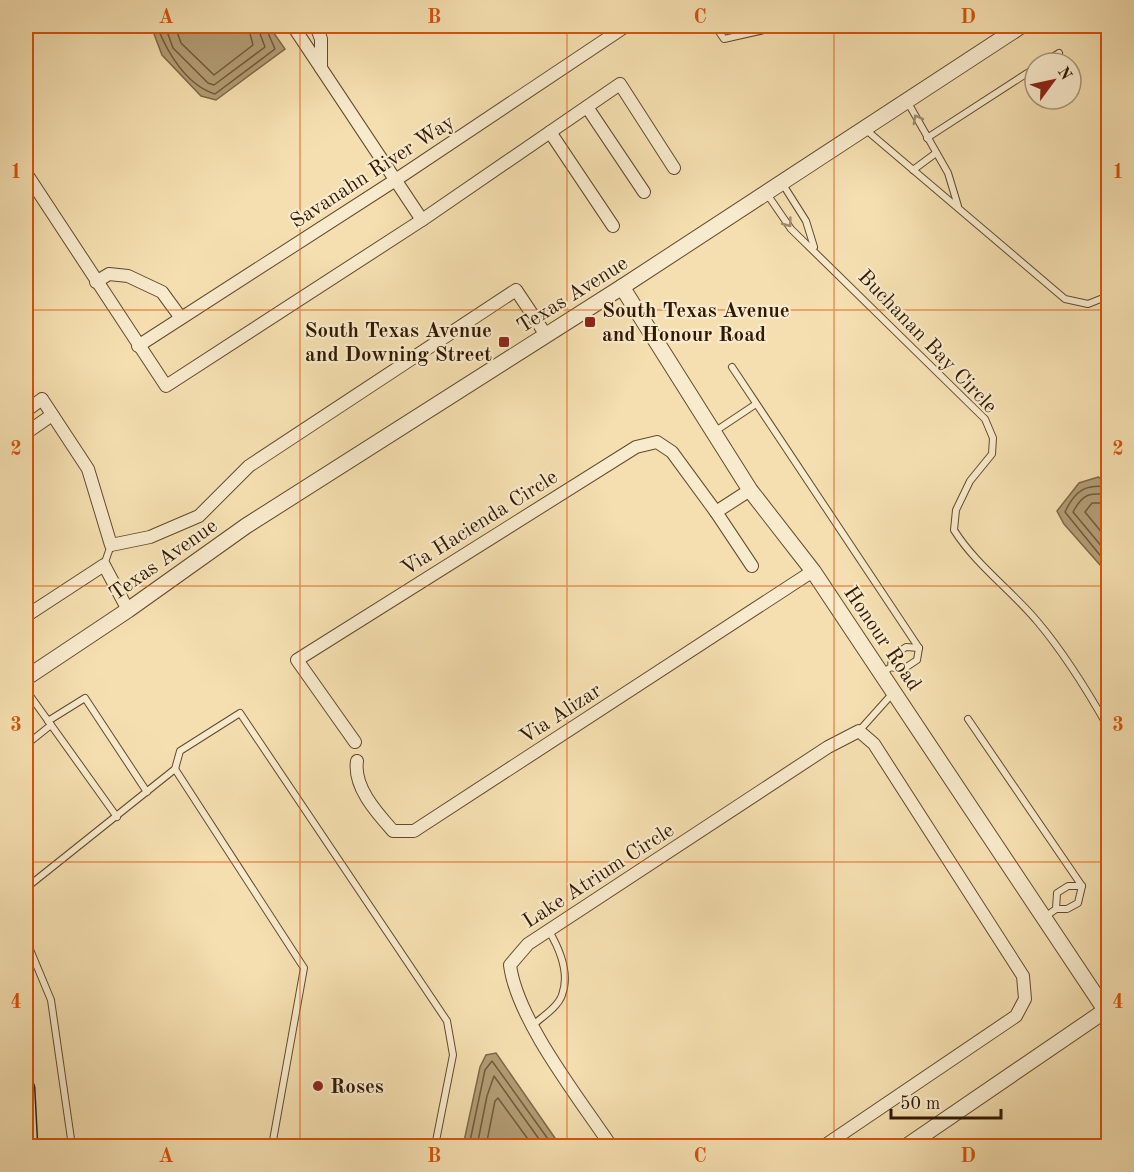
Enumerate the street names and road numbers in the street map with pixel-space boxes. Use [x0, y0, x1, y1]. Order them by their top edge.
street label: Savanahn River Way [287, 111, 459, 233]
street label: Texas Avenue [514, 253, 632, 338]
street label: Buchanan Bay Circle [853, 266, 1000, 418]
street label: Via Hacienda Circle [398, 467, 562, 580]
street label: Texas Avenue [106, 515, 222, 605]
street label: Honour Road [839, 583, 924, 695]
street label: Via Alizar [516, 680, 606, 748]
street label: Lake Atrium Circle [520, 820, 678, 933]

